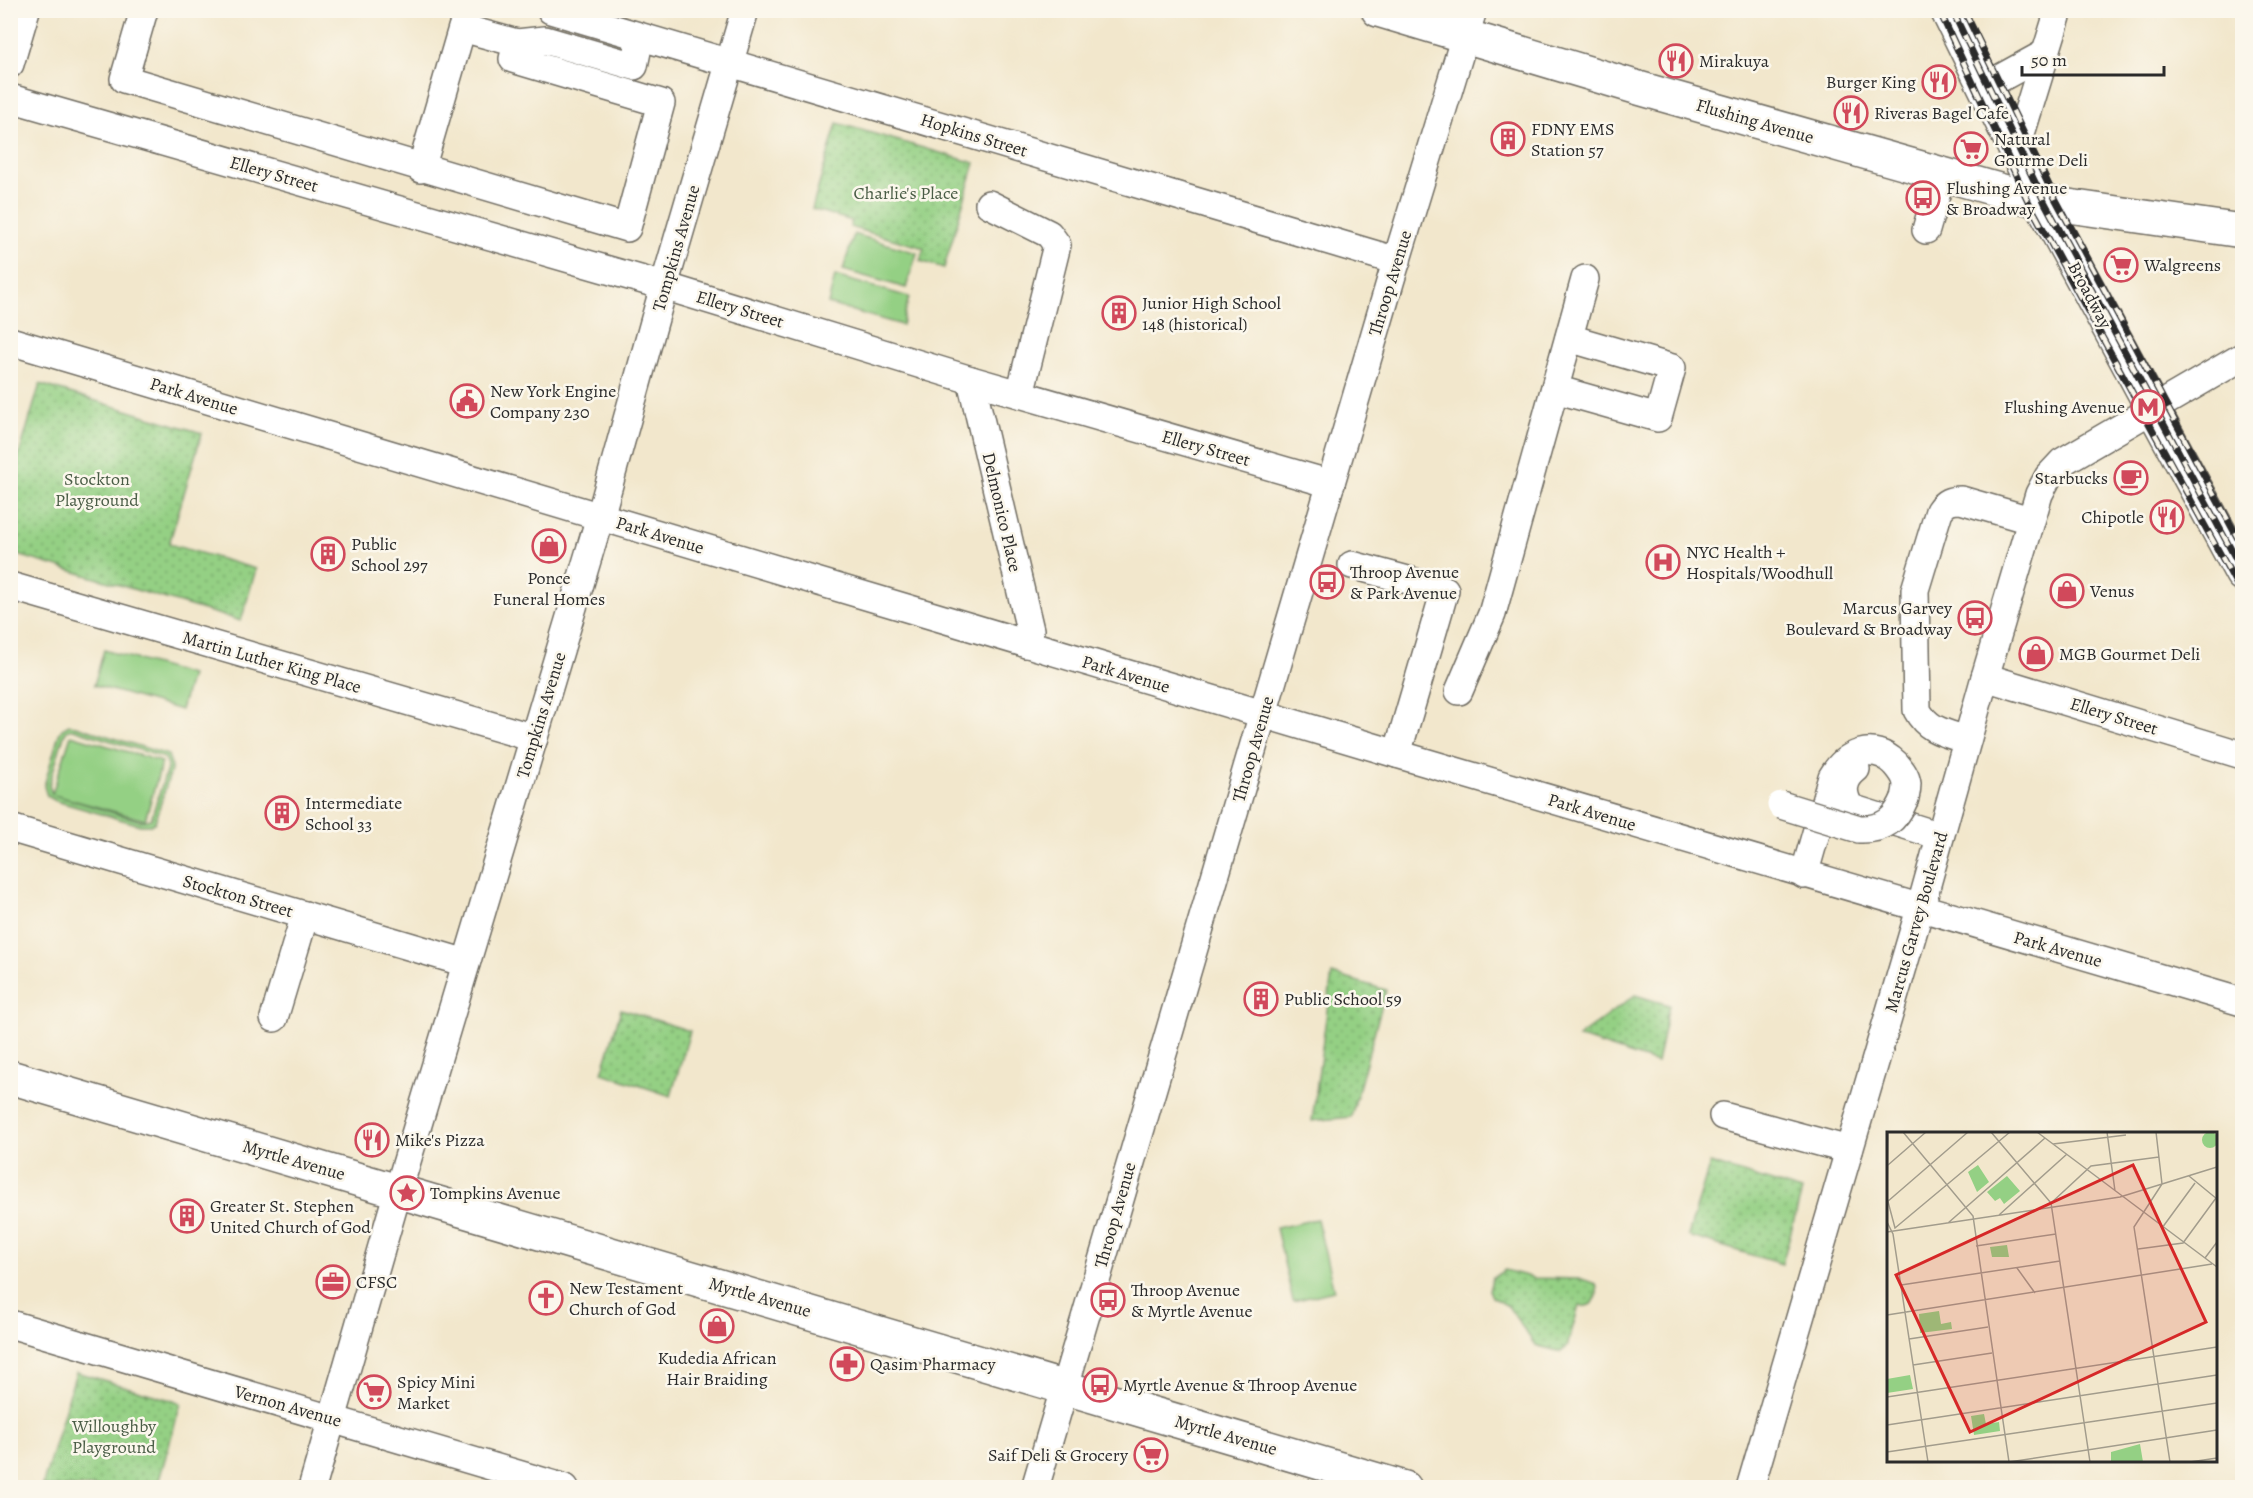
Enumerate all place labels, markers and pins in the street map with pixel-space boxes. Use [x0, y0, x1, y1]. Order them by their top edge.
restaurant icon: Mirakuya [1658, 43, 1694, 79]
place label: Mirakuya [1699, 49, 1770, 73]
restaurant icon: Burger King [1921, 64, 1957, 100]
place label: Burger King [1826, 70, 1916, 94]
restaurant icon: Riveras Bagel Cafe [1833, 95, 1869, 131]
place label: Riveras Bagel Cafe [1874, 101, 2009, 125]
place label: FDNY EMS Station 57 [1531, 117, 1614, 162]
building icon: FDNY EMS Station 57 [1490, 121, 1526, 157]
place label: Natural Gourme Deli [1994, 127, 2088, 172]
supermarket icon: Natural Gourme Deli [1953, 131, 1989, 167]
place label: Flushing Avenue & Broadway [1946, 176, 2067, 221]
bus stop icon: Flushing Avenue & Broadway [1905, 180, 1941, 216]
supermarket icon: Walgreens [2103, 247, 2139, 283]
place label: Walgreens [2143, 253, 2221, 277]
place label: Junior High School 148 (historical) [1142, 291, 1281, 336]
building icon: Junior High School 148 (historical) [1101, 295, 1137, 331]
place label: New York Engine Company 230 [490, 379, 616, 424]
public building icon: New York Engine Company 230 [449, 383, 485, 419]
metro station icon: Flushing Avenue [2130, 389, 2166, 425]
place label: Flushing Avenue [2004, 395, 2125, 419]
cafe icon: Starbucks [2113, 460, 2149, 496]
place label: Starbucks [2035, 466, 2108, 490]
restaurant icon: Chipotle [2149, 499, 2185, 535]
place label: Chipotle [2081, 505, 2144, 529]
shop icon: Ponce Funeral Homes [531, 528, 567, 564]
place label: Public School 297 [351, 532, 428, 577]
building icon: Public School 297 [310, 536, 346, 572]
place label: NYC Health + Hospitals/Woodhull [1686, 540, 1834, 585]
hospital icon: NYC Health + Hospitals/Woodhull [1645, 544, 1681, 580]
place label: Throop Avenue & Park Avenue [1350, 560, 1459, 605]
bus stop icon: Throop Avenue & Park Avenue [1309, 564, 1345, 600]
place label: Ponce Funeral Homes [493, 566, 605, 611]
shop icon: Venus [2049, 573, 2085, 609]
place label: Venus [2089, 579, 2135, 603]
place label: Marcus Garvey Boulevard & Broadway [1785, 596, 1953, 641]
bus stop icon: Marcus Garvey Boulevard & Broadway [1957, 600, 1993, 636]
shop icon: MGB Gourmet Deli [2018, 636, 2054, 672]
place label: MGB Gourmet Deli [2059, 642, 2200, 666]
place label: Intermediate School 33 [305, 791, 402, 836]
building icon: Intermediate School 33 [264, 795, 300, 831]
building icon: Public School 59 [1243, 981, 1279, 1017]
place label: Public School 59 [1284, 987, 1402, 1011]
restaurant icon: Mike's Pizza [354, 1122, 390, 1158]
place label: Mike's Pizza [395, 1128, 485, 1152]
place icon: Tompkins Avenue [389, 1175, 425, 1211]
place label: Tompkins Avenue [430, 1181, 560, 1205]
place label: Greater St. Stephen United Church of God [210, 1194, 371, 1239]
building icon: Greater St. Stephen United Church of God [169, 1198, 205, 1234]
office icon: CFSC [315, 1264, 351, 1300]
place label: CFSC [356, 1270, 397, 1294]
place label: New Testament Church of God [569, 1276, 683, 1321]
place label: Throop Avenue & Myrtle Avenue [1131, 1278, 1253, 1323]
church icon: New Testament Church of God [528, 1280, 564, 1316]
bus stop icon: Throop Avenue & Myrtle Avenue [1090, 1282, 1126, 1318]
shop icon: Kudedia African Hair Braiding [699, 1308, 735, 1344]
place label: Kudedia African Hair Braiding [657, 1346, 777, 1391]
pharmacy icon: Qasim Pharmacy [829, 1346, 865, 1382]
place label: Qasim Pharmacy [870, 1352, 997, 1376]
bus stop icon: Myrtle Avenue & Throop Avenue [1082, 1367, 1118, 1403]
place label: Spicy Mini Market [397, 1370, 475, 1415]
place label: Myrtle Avenue & Throop Avenue [1123, 1373, 1357, 1397]
supermarket icon: Spicy Mini Market [356, 1374, 392, 1410]
supermarket icon: Saif Deli & Grocery [1133, 1437, 1169, 1473]
place label: Saif Deli & Grocery [988, 1443, 1129, 1467]

